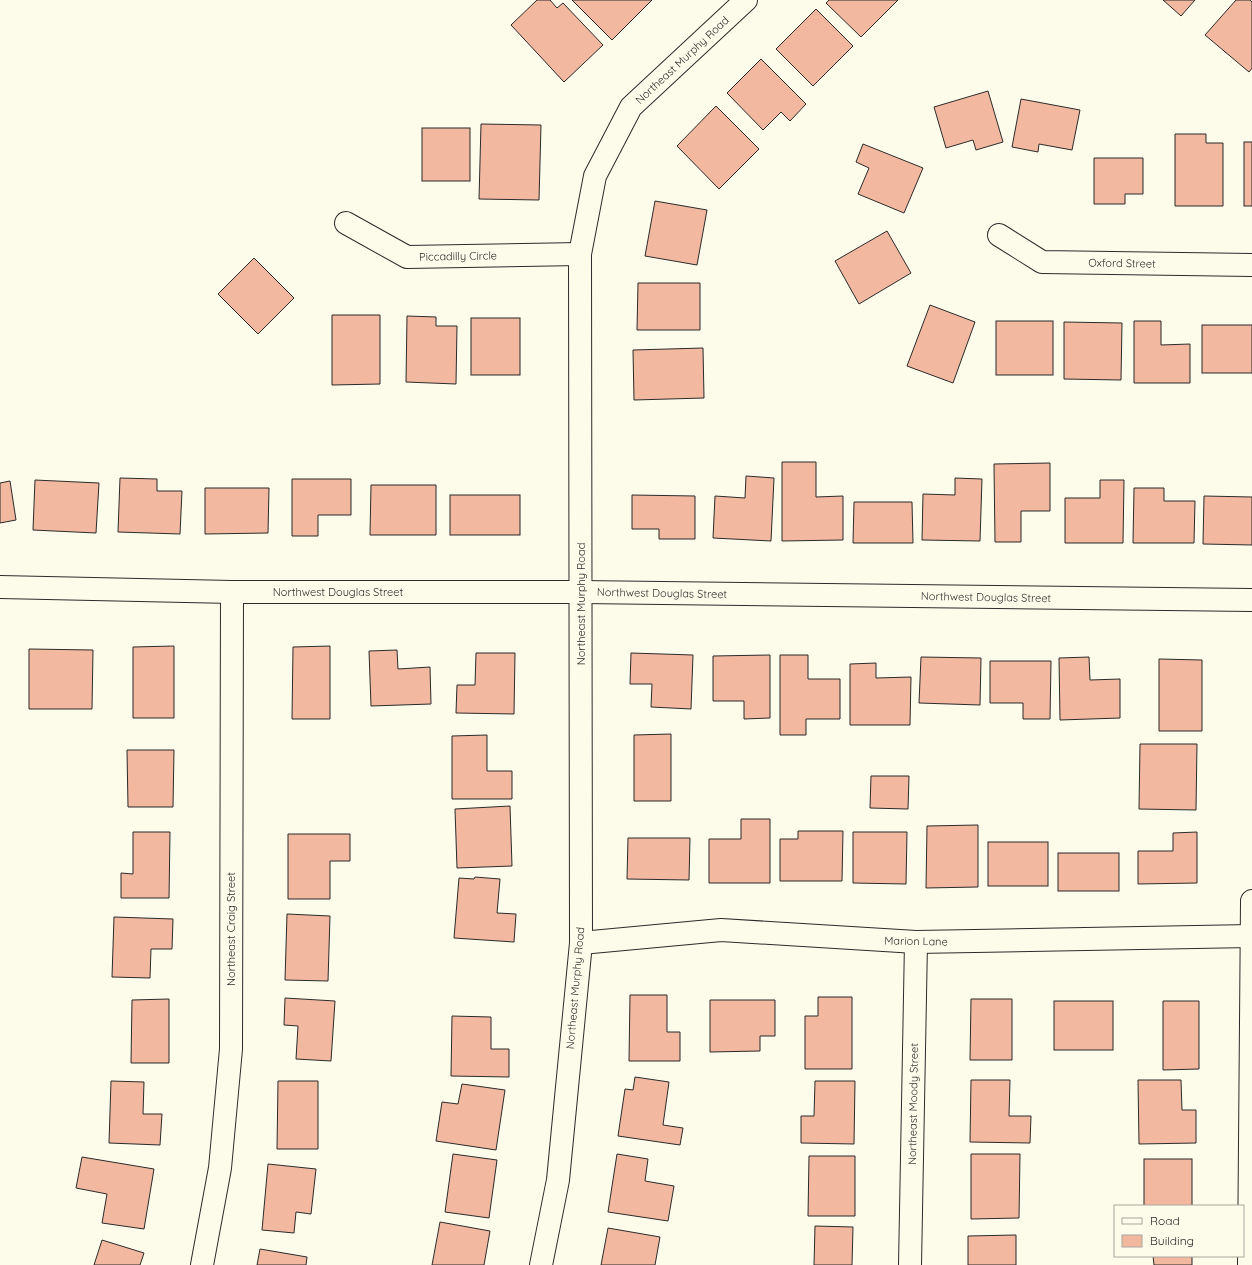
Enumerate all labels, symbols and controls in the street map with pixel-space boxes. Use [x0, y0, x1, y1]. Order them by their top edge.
street label: Northeast Murphy Road [632, 13, 732, 107]
street label: Piccadilly Circle [419, 248, 497, 264]
street label: Oxford Street [1088, 255, 1156, 271]
street label: Northeast Murphy Road [574, 543, 588, 665]
street label: Northwest Douglas Street [273, 585, 403, 599]
street label: Northwest Douglas Street [597, 585, 728, 601]
street label: Northwest Douglas Street [921, 589, 1052, 605]
street label: Northeast Craig Street [224, 872, 238, 986]
street label: Northeast Murphy Road [563, 926, 587, 1050]
street label: Marion Lane [884, 933, 948, 949]
street label: Northeast Moody Street [905, 1043, 921, 1165]
legend [1114, 1205, 1244, 1257]
text: Road [1150, 1213, 1180, 1228]
text: Building [1150, 1233, 1194, 1248]

